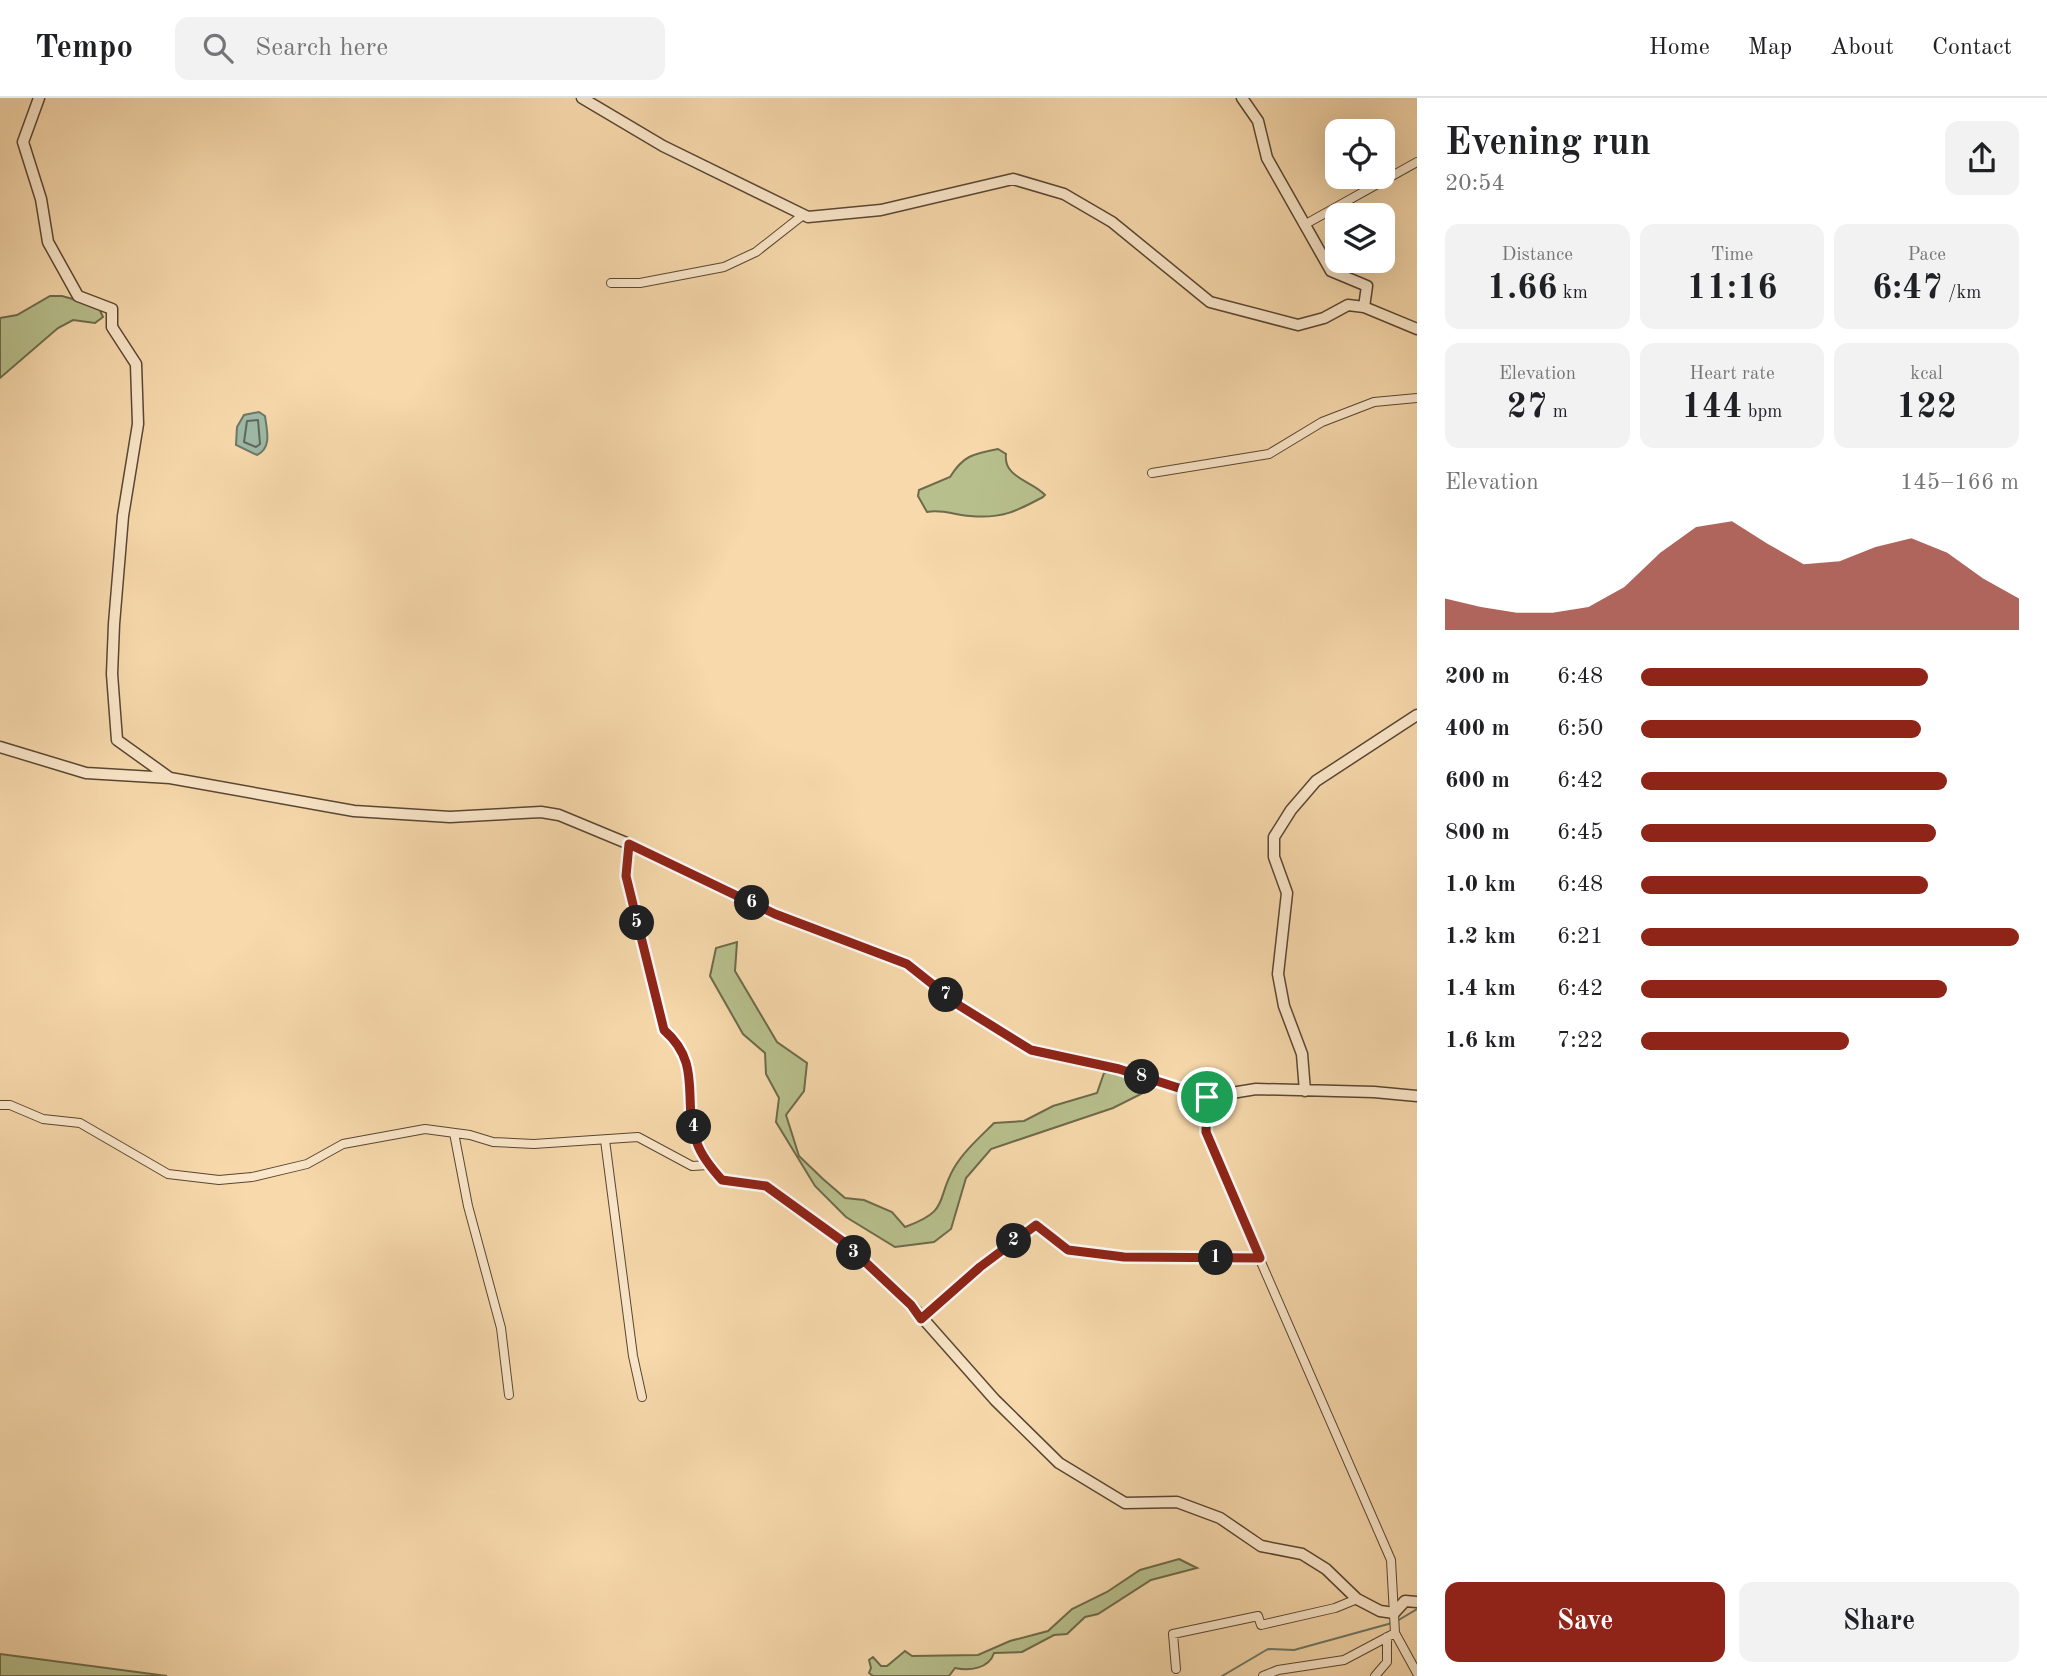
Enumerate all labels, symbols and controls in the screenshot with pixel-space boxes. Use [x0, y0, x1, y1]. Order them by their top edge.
search box [175, 17, 665, 80]
icon: search [199, 29, 237, 67]
text: Tempo [35, 32, 133, 65]
text: Search here [255, 35, 388, 61]
text: Home [1649, 36, 1710, 60]
text: Map [1748, 36, 1792, 60]
text: About [1830, 36, 1894, 60]
text: Contact [1932, 36, 2012, 60]
map controls [1325, 119, 1395, 273]
button: locate [1325, 119, 1395, 189]
button: share [1945, 121, 2019, 195]
text: Evening run [1445, 125, 1651, 163]
text: 20:54 [1445, 172, 1505, 195]
button: layers [1325, 203, 1395, 273]
text: Distance [1502, 246, 1573, 265]
text: Time [1711, 246, 1753, 265]
text: Pace [1907, 246, 1946, 265]
text: 1.66 [1487, 271, 1558, 306]
text: 11:16 [1686, 271, 1778, 306]
text: 6:47 [1872, 271, 1943, 306]
text: km [1558, 284, 1588, 303]
text: /km [1943, 284, 1981, 303]
text: Elevation [1499, 365, 1576, 384]
text: Heart rate [1689, 365, 1775, 384]
text: kcal [1910, 365, 1943, 384]
text: 27 [1507, 390, 1547, 425]
text: 144 [1682, 390, 1742, 425]
text: 122 [1896, 390, 1957, 425]
text: m [1547, 403, 1568, 422]
text: bpm [1742, 403, 1782, 422]
text: Elevation [1445, 471, 1539, 494]
text: 145–166 m [1900, 471, 2019, 494]
text: 200 m [1445, 665, 1510, 688]
text: 6:48 [1557, 665, 1603, 688]
text: 400 m [1445, 717, 1510, 740]
text: 6:50 [1557, 717, 1603, 740]
text: 600 m [1445, 769, 1510, 792]
text: 6:42 [1557, 769, 1603, 792]
text: 800 m [1445, 821, 1510, 844]
text: 6:45 [1557, 821, 1603, 844]
text: 1.0 km [1445, 873, 1516, 896]
text: 6:48 [1557, 873, 1603, 896]
pin: 6 [734, 886, 770, 920]
text: 6 [746, 893, 757, 912]
pin: 5 [620, 906, 654, 940]
text: 5 [631, 913, 642, 932]
text: 1.2 km [1445, 925, 1516, 948]
text: 6:21 [1557, 925, 1603, 948]
text: 1.4 km [1445, 977, 1516, 1000]
text: 6:42 [1557, 977, 1603, 1000]
pin: 7 [928, 978, 964, 1012]
text: 7 [940, 985, 951, 1004]
text: 1.6 km [1445, 1029, 1516, 1052]
text: 7:22 [1557, 1029, 1603, 1052]
pin: 8 [1124, 1060, 1160, 1094]
text: 8 [1136, 1067, 1147, 1086]
pin [1177, 1067, 1237, 1127]
icon: arrive [1188, 1078, 1226, 1116]
pin: 4 [676, 1110, 712, 1144]
text: 4 [688, 1117, 699, 1136]
pin: 2 [996, 1224, 1032, 1258]
text: 2 [1008, 1231, 1019, 1250]
pin: 3 [836, 1236, 872, 1270]
pin: 1 [1198, 1240, 1234, 1276]
text: 3 [848, 1243, 859, 1262]
text: 1 [1210, 1248, 1221, 1267]
button: Save [1445, 1582, 1725, 1662]
button: Share [1739, 1582, 2019, 1662]

